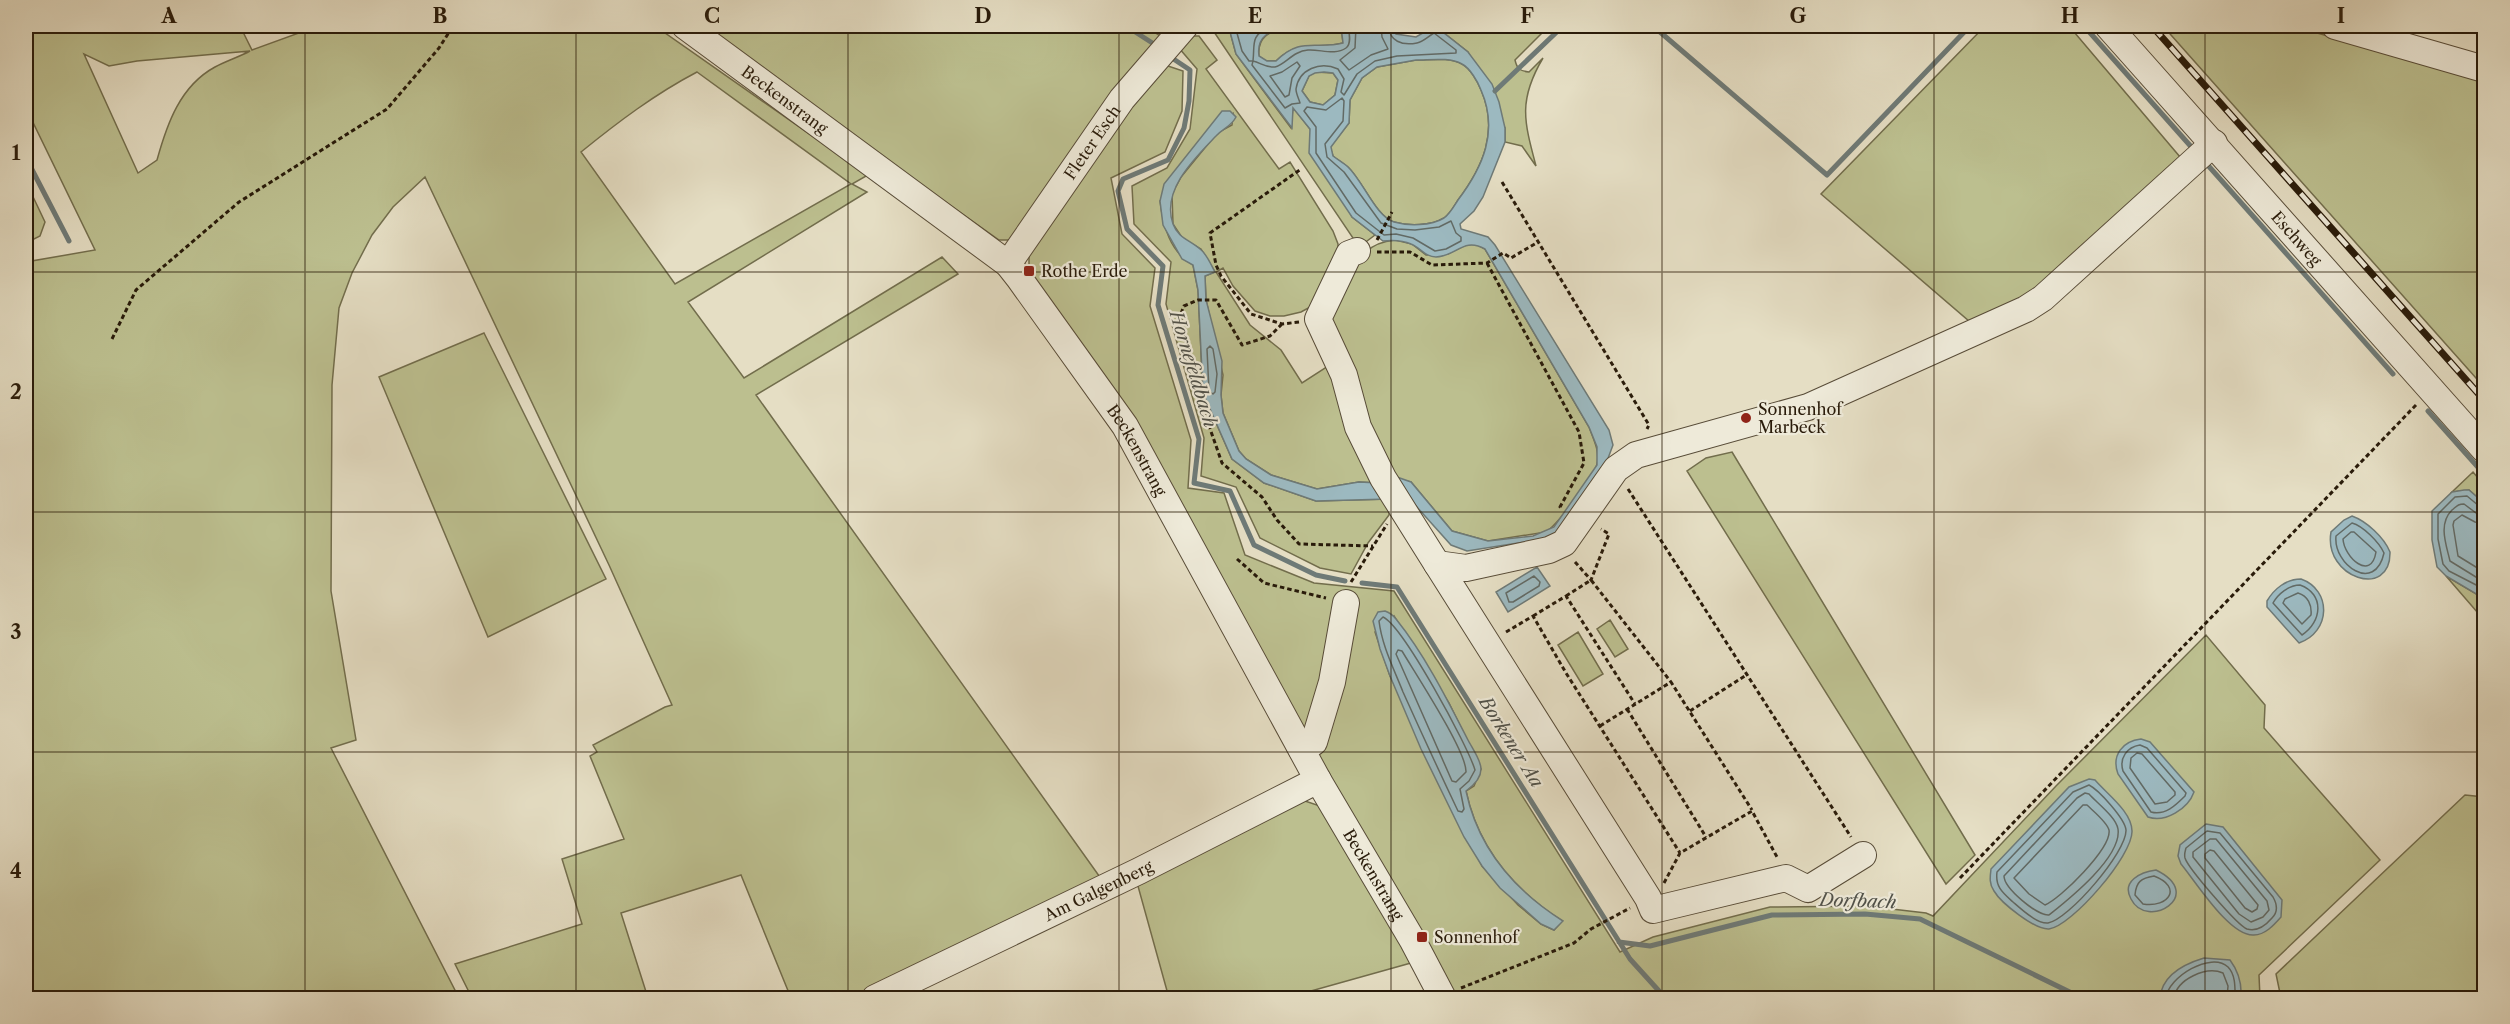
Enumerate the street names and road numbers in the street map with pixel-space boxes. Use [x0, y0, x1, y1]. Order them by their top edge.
street label: Beckenstrang [738, 61, 832, 138]
street label: Fleter Esch [1059, 101, 1125, 183]
street label: Eschweg [2267, 207, 2327, 270]
street label: Beckenstrang [1103, 400, 1171, 500]
street label: Beckenstrang [1339, 825, 1409, 924]
street label: Am Galgenberg [1040, 855, 1157, 926]

